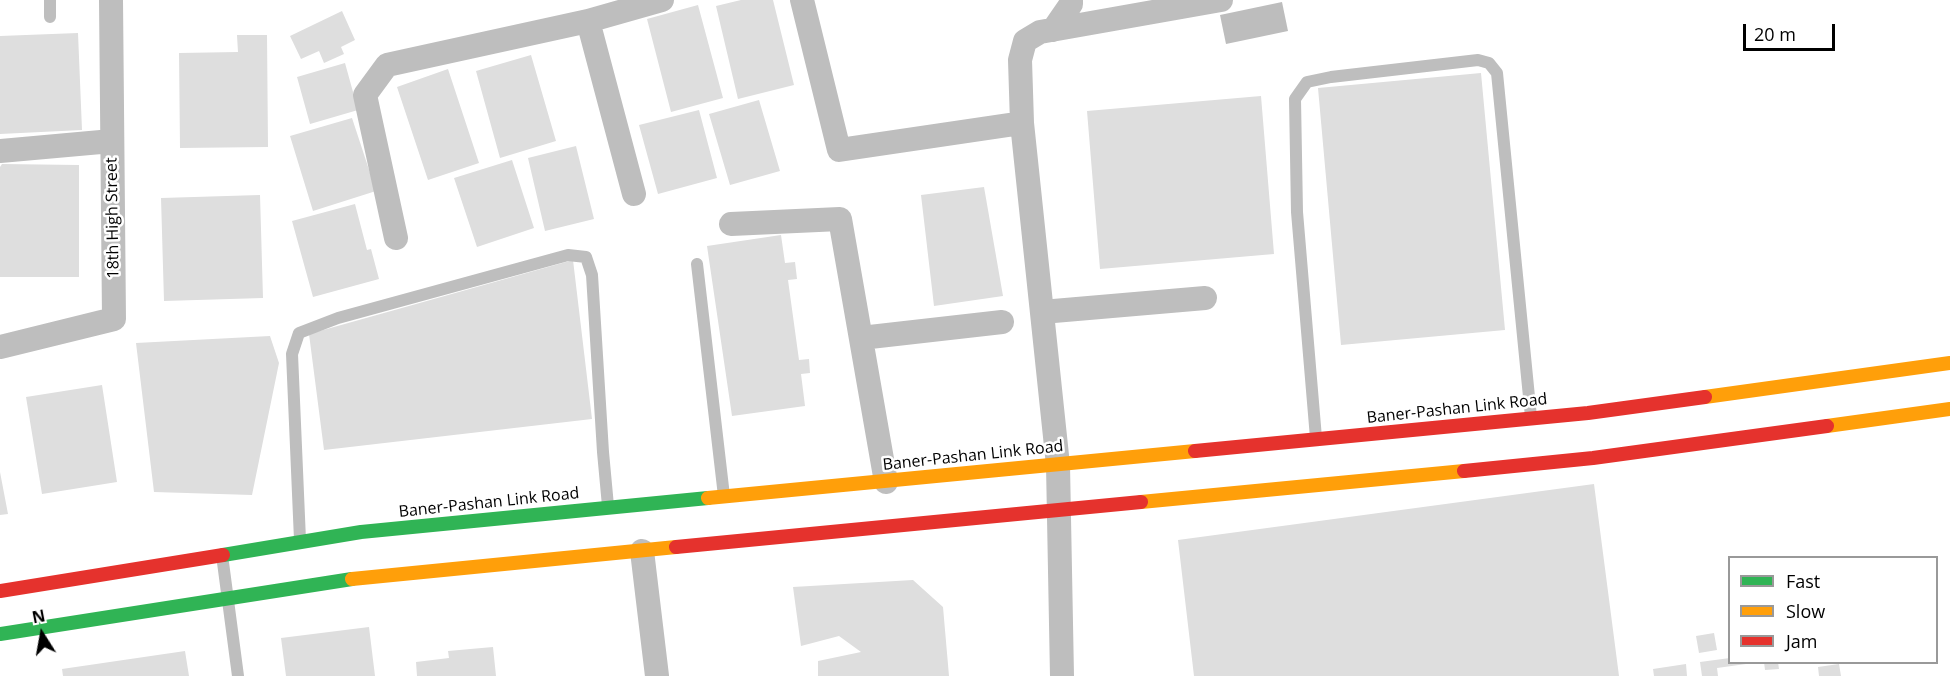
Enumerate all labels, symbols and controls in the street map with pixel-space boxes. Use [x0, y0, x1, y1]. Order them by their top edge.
scale bar [1746, 12, 1838, 50]
text: 20 m [1754, 22, 1796, 46]
street label: 18th High Street [102, 157, 124, 279]
street label: Baner-Pashan Link Road [1366, 390, 1548, 428]
street label: Baner-Pashan Link Road [882, 437, 1064, 475]
street label: Baner-Pashan Link Road [398, 484, 580, 522]
legend [1728, 556, 1938, 664]
text: Fast [1786, 569, 1820, 593]
text: Slow [1786, 599, 1825, 623]
north arrow [12, 604, 72, 664]
text: N [30, 604, 47, 628]
text: Jam [1786, 629, 1818, 653]

